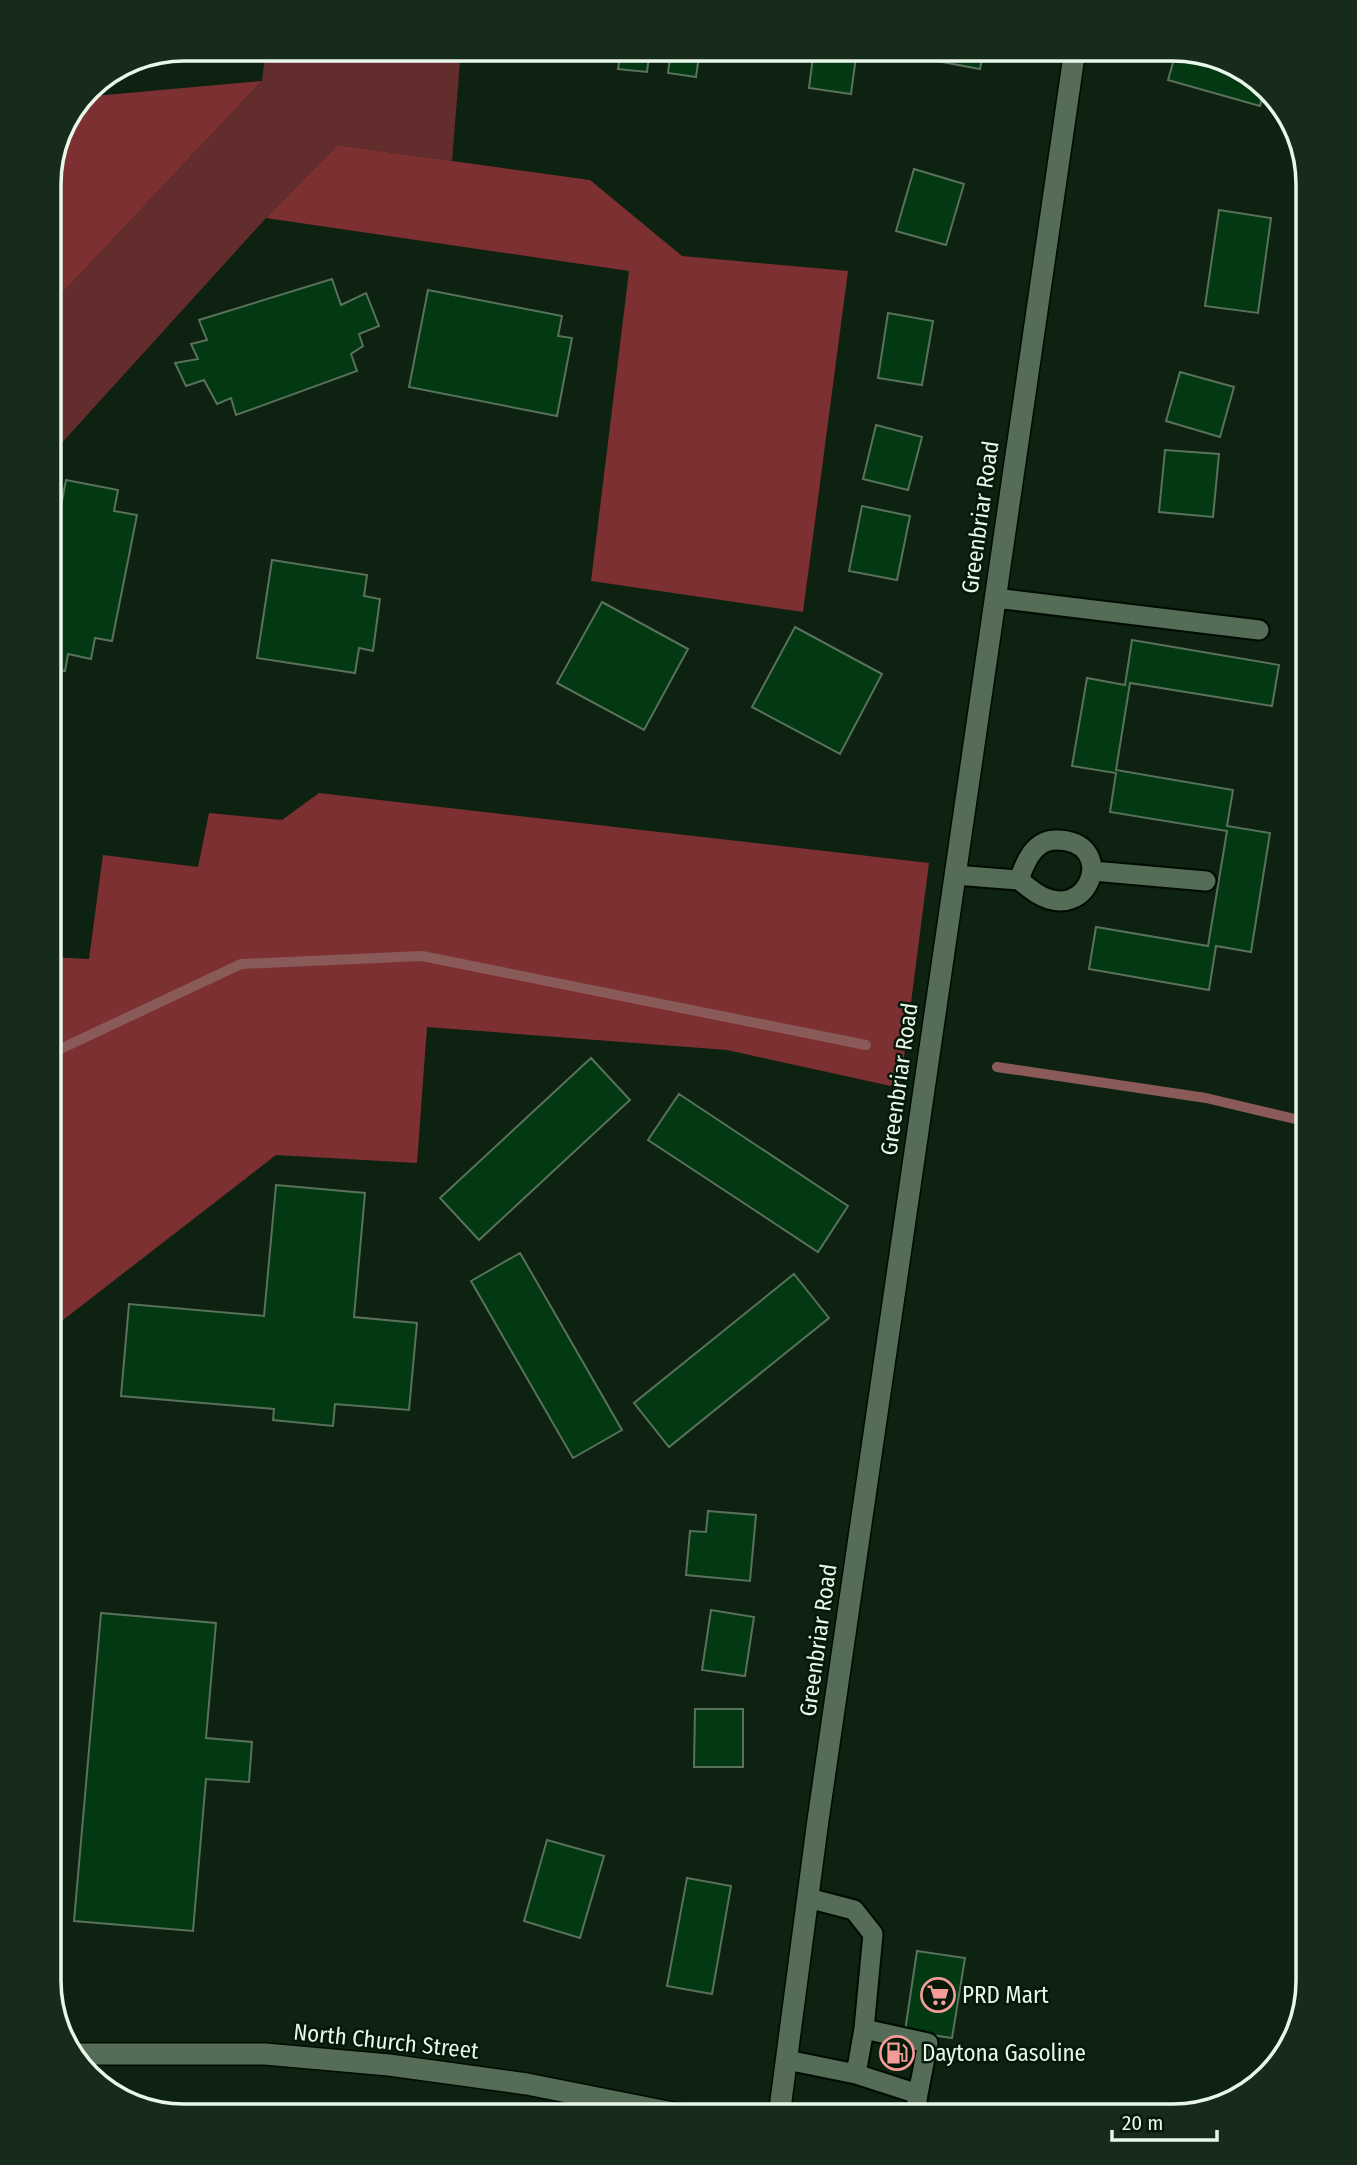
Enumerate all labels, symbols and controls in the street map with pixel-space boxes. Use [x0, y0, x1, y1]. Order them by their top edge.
street label: Greenbriar Road [955, 439, 1005, 595]
street label: Greenbriar Road [874, 1001, 924, 1157]
street label: Greenbriar Road [793, 1562, 843, 1718]
supermarket icon: PRD Mart [919, 1976, 957, 2014]
place label: PRD Mart [962, 1981, 1049, 2009]
street label: North Church Street [292, 2017, 480, 2065]
fuel station icon: Daytona Gasoline [878, 2034, 916, 2072]
place label: Daytona Gasoline [922, 2039, 1086, 2067]
scale bar [1112, 2098, 1217, 2142]
text: 20 m [1122, 2110, 1163, 2136]

